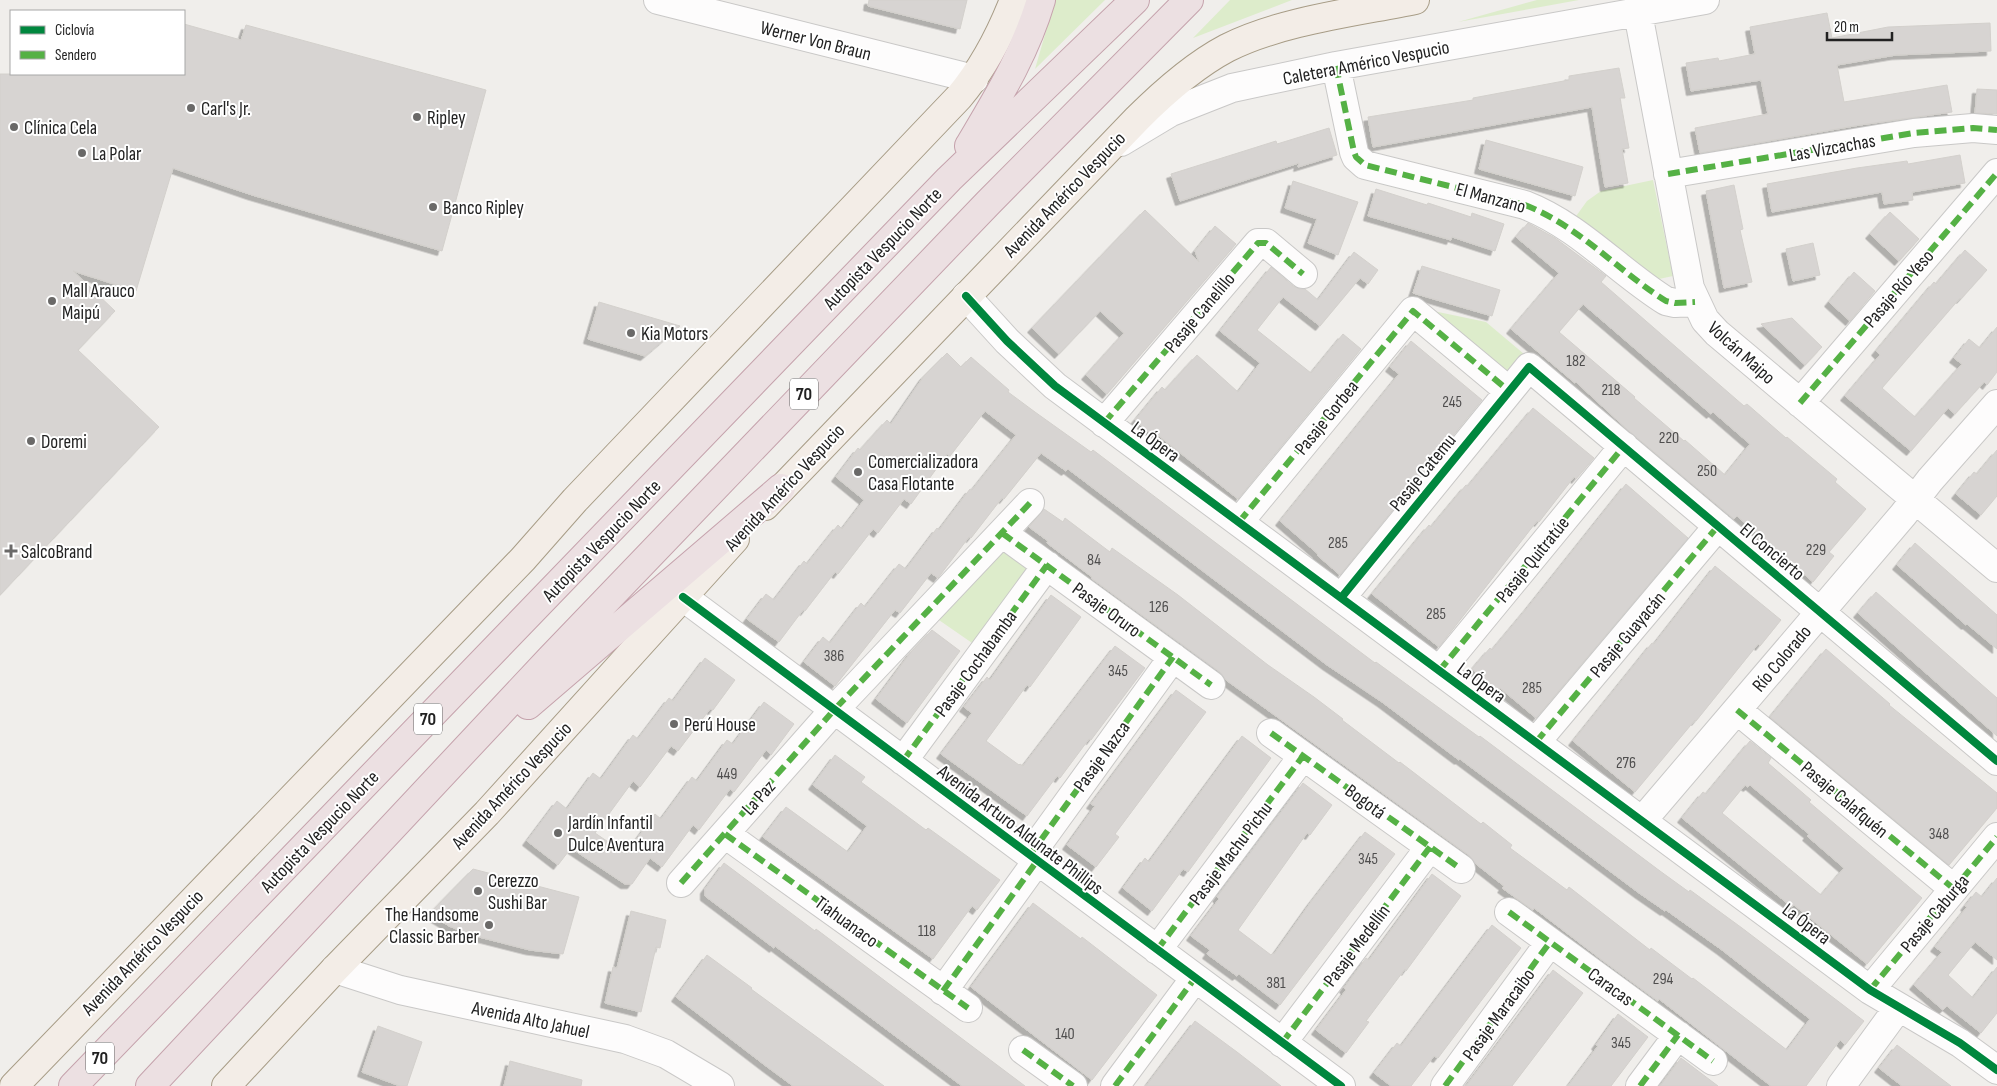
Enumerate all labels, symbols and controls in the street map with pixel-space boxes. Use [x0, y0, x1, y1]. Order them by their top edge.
legend [10, 10, 185, 75]
scale bar [1827, 10, 1892, 42]
street label: Werner Von Braun [758, 17, 873, 66]
text: 20 m [1834, 18, 1859, 37]
text: Ciclovía [55, 21, 95, 40]
street label: Caletera Américo Vespucio [1281, 36, 1451, 91]
text: Sendero [55, 46, 96, 65]
place label: Carl's Jr. [201, 98, 251, 121]
marker: Carl's Jr. [185, 102, 197, 114]
place label: Ripley [427, 107, 466, 130]
marker: Ripley [411, 111, 423, 123]
place label: Clínica Cela [24, 117, 97, 140]
marker: Clínica Cela [8, 121, 20, 133]
street label: Avenida Américo Vespucio [999, 127, 1131, 263]
street label: Las Vizcachas [1787, 130, 1877, 167]
place label: La Polar [92, 143, 142, 166]
marker: La Polar [76, 147, 88, 159]
street label: El Manzano [1453, 178, 1528, 219]
street label: Autopista Vespucio Norte [818, 183, 947, 316]
place label: Banco Ripley [443, 197, 525, 220]
marker: Banco Ripley [427, 201, 439, 213]
street label: Pasaje Río Yeso [1859, 245, 1939, 333]
street label: Pasaje Canelillo [1160, 268, 1240, 358]
place label: Mall Arauco Maipú [62, 280, 135, 325]
marker: Mall Arauco Maipú [46, 295, 58, 307]
street label: Volcán Maipo [1702, 317, 1780, 389]
place label: Kia Motors [641, 323, 708, 346]
marker: Kia Motors [625, 327, 637, 339]
house number: 182 [1566, 352, 1586, 371]
street label: Pasaje Gorbea [1290, 376, 1364, 460]
road number: 70 [790, 378, 818, 409]
house number: 218 [1601, 381, 1621, 400]
house number: 245 [1442, 393, 1462, 412]
street label: La Ópera [1126, 417, 1184, 468]
street label: Avenida Américo Vespucio [720, 420, 850, 557]
house number: 220 [1659, 429, 1679, 448]
street label: Pasaje Catemu [1385, 430, 1461, 516]
place label: Doremi [41, 431, 87, 454]
marker: Doremi [25, 435, 37, 447]
place label: Comercializadora Casa Flotante [868, 451, 978, 496]
house number: 250 [1697, 462, 1717, 481]
marker: Comercializadora Casa Flotante [852, 466, 864, 478]
street label: Autopista Vespucio Norte [537, 475, 666, 608]
street label: Pasaje Quitratúe [1492, 512, 1575, 607]
street label: El Concierto [1735, 518, 1809, 586]
house number: 285 [1328, 534, 1348, 553]
place label: SalcoBrand [21, 541, 92, 564]
house number: 229 [1806, 541, 1826, 560]
marker: SalcoBrand [5, 545, 17, 557]
house number: 84 [1087, 551, 1101, 570]
street label: Pasaje Oruro [1067, 578, 1145, 643]
street label: Pasaje Guayacán [1586, 587, 1671, 683]
house number: 126 [1149, 598, 1169, 617]
house number: 285 [1426, 605, 1446, 624]
street label: Pasaje Cochabamba [930, 606, 1022, 722]
street label: Río Colorado [1748, 621, 1817, 697]
house number: 386 [824, 647, 844, 666]
street label: La Ópera [1452, 658, 1510, 709]
house number: 345 [1108, 662, 1128, 681]
house number: 285 [1522, 679, 1542, 698]
road number: 70 [414, 704, 442, 734]
place label: Perú House [684, 714, 756, 737]
street label: Pasaje Nazca [1069, 717, 1135, 797]
street label: Avenida Américo Vespucio [447, 718, 577, 855]
marker: Perú House [668, 718, 680, 730]
house number: 276 [1616, 754, 1636, 773]
street label: Pasaje Calafquén [1796, 757, 1892, 843]
street label: Avenida Arturo Aldunate Phillips [932, 760, 1108, 900]
house number: 449 [717, 765, 737, 784]
street label: Autopista Vespucio Norte [255, 766, 384, 899]
street label: La Paz [737, 776, 781, 820]
street label: Bogotá [1340, 780, 1390, 825]
street label: Pasaje Machu Pichu [1185, 798, 1278, 910]
place label: Jardín Infantil Dulce Aventura [567, 812, 664, 857]
house number: 348 [1929, 825, 1949, 844]
marker: Jardín Infantil Dulce Aventura [552, 827, 564, 839]
house number: 345 [1358, 850, 1378, 869]
place label: Cerezzo Sushi Bar [488, 870, 547, 915]
street label: Pasaje Caburga [1896, 870, 1974, 958]
street label: Avenida Américo Vespucio [77, 885, 209, 1021]
marker: Cerezzo Sushi Bar [472, 885, 484, 897]
street label: Tiahuanaco [810, 892, 882, 953]
street label: La Ópera [1777, 899, 1835, 950]
street label: Pasaje Medellín [1319, 900, 1395, 991]
place label: The Handsome Classic Barber [385, 904, 480, 949]
marker: The Handsome Classic Barber [483, 919, 495, 931]
house number: 118 [918, 922, 936, 941]
street label: Caracas [1583, 963, 1637, 1011]
street label: Pasaje Maracaibo [1458, 964, 1540, 1065]
house number: 294 [1653, 970, 1673, 989]
house number: 381 [1266, 974, 1286, 993]
street label: Avenida Alto Jahuel [469, 997, 592, 1044]
house number: 140 [1055, 1025, 1075, 1044]
house number: 345 [1611, 1034, 1631, 1053]
road number: 70 [86, 1042, 114, 1074]

